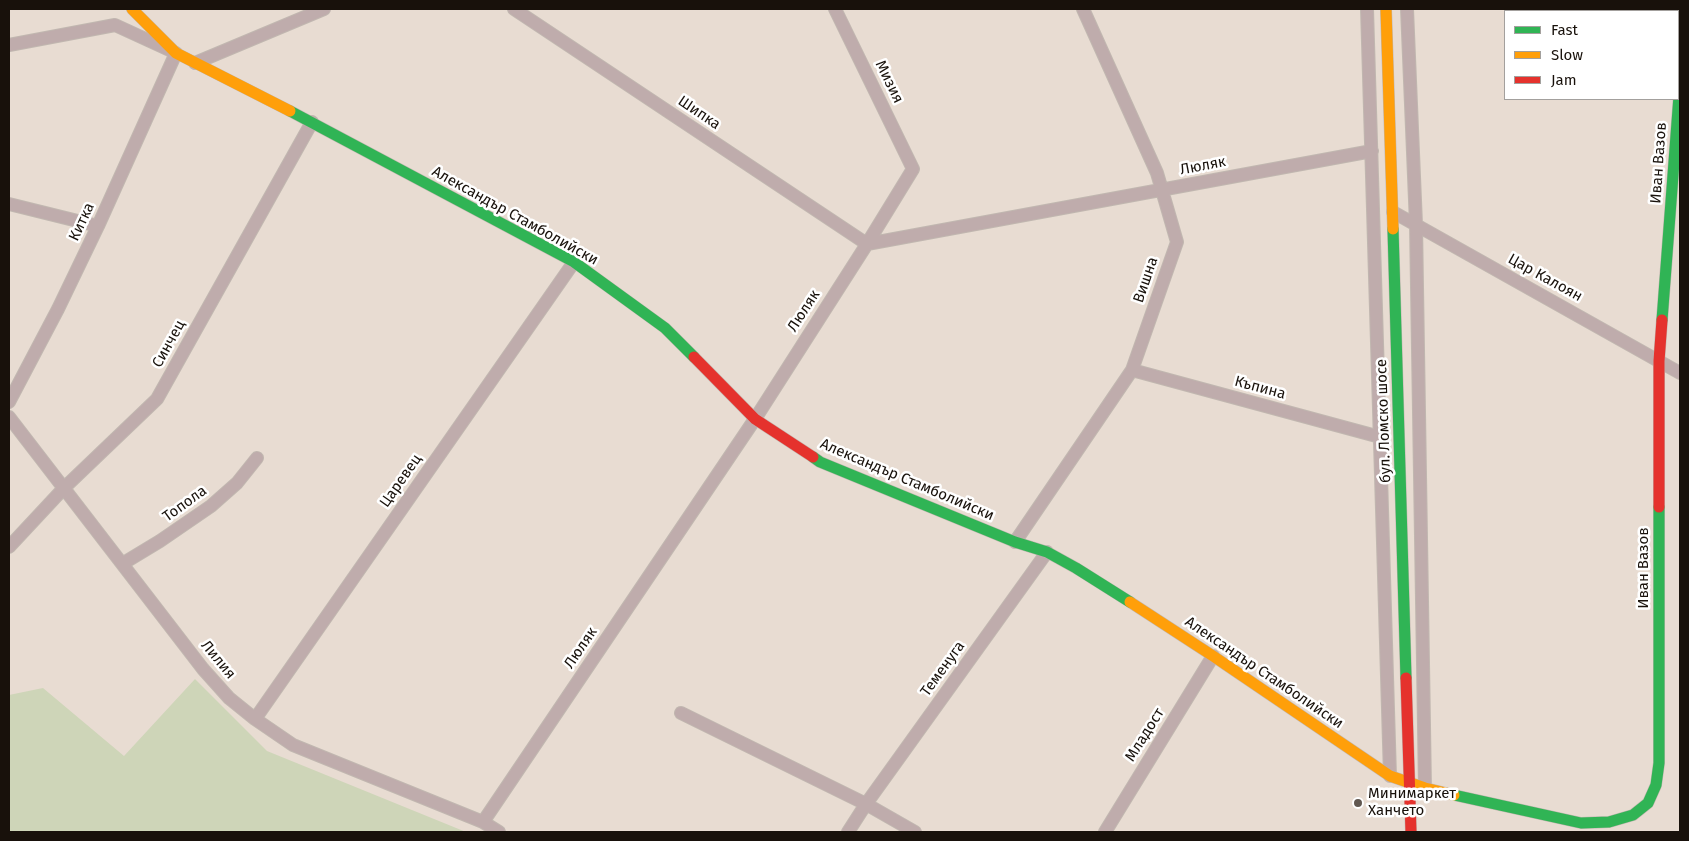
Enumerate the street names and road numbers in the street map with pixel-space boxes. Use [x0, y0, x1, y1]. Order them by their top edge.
street label: Мизия [871, 58, 907, 106]
street label: Шипка [674, 92, 724, 134]
street label: Иван Вазов [1647, 122, 1671, 204]
street label: Люляк [1179, 153, 1227, 179]
street label: Александър Стамболийски [429, 163, 601, 269]
street label: Китка [65, 200, 99, 244]
street label: Цар Калоян [1505, 250, 1585, 306]
street label: Вишна [1130, 255, 1162, 305]
street label: Люляк [784, 287, 824, 335]
street label: Синчец [149, 317, 189, 371]
street label: бул. Ломско шосе [1373, 359, 1395, 483]
street label: Къпина [1233, 373, 1287, 403]
street label: Александър Стамболийски [817, 435, 997, 525]
street label: Царевец [376, 451, 426, 511]
street label: Топола [160, 482, 210, 526]
street label: Иван Вазов [1635, 527, 1653, 609]
street label: Александър Стамболийски [1181, 613, 1347, 733]
street label: Люляк [561, 624, 601, 672]
street label: Лилия [197, 637, 239, 683]
street label: Теменуга [917, 638, 969, 700]
street label: Младост [1122, 705, 1168, 765]

